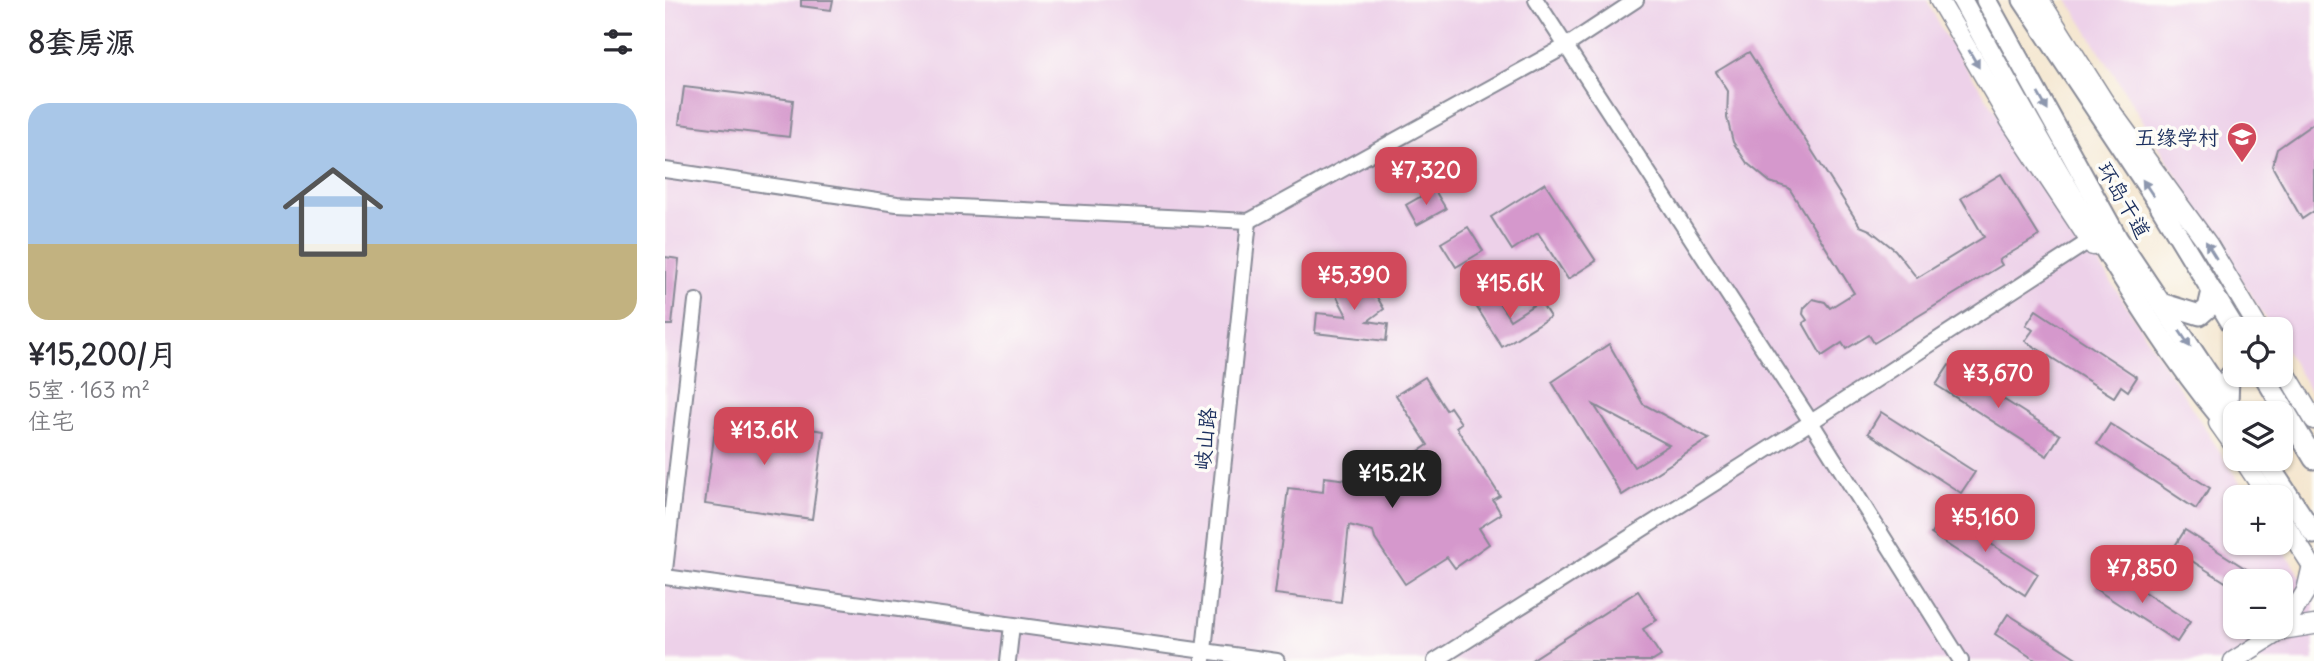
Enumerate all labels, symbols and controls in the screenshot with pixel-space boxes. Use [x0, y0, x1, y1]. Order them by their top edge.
text: 8套房源 [28, 23, 135, 61]
icon: filters [599, 23, 637, 61]
one-way arrow [1967, 49, 1979, 69]
one-way arrow [2036, 93, 2048, 113]
school or university icon: 五缘学村 [2225, 120, 2259, 164]
place label: 五缘学村 [2135, 124, 2219, 151]
pin: ¥7,320 [1369, 148, 1483, 207]
icon: home [270, 149, 396, 275]
text: ¥7,320 [1391, 155, 1461, 184]
street label: 环岛干道 [2091, 157, 2157, 243]
one-way arrow [2142, 178, 2155, 197]
one-way arrow [2204, 241, 2218, 259]
pin: ¥5,390 [1297, 252, 1411, 312]
text: ¥5,390 [1318, 260, 1390, 289]
pin: ¥15.6K [1453, 260, 1567, 320]
text: ¥15.6K [1476, 268, 1544, 297]
map controls [2223, 317, 2293, 639]
button: locate [2223, 317, 2293, 387]
one-way arrow [2178, 330, 2192, 348]
text: ¥15,200/月 [28, 335, 178, 373]
pin: ¥3,670 [1941, 350, 2055, 410]
text: ¥3,670 [1962, 358, 2034, 387]
text: 5室 · 163 m² [28, 375, 150, 404]
button: layers [2223, 401, 2293, 471]
text: 住宅 [28, 406, 74, 435]
street label: 岐山路 [1188, 406, 1222, 472]
pin: ¥13.6K [707, 407, 821, 467]
text: ¥13.6K [730, 415, 798, 444]
pin: ¥15.2K [1335, 450, 1449, 510]
text: ¥15.2K [1358, 458, 1426, 487]
button: + [2223, 485, 2293, 555]
pin: ¥5,160 [1928, 494, 2042, 554]
text: ¥5,160 [1951, 502, 2019, 531]
pin: ¥7,850 [2085, 546, 2199, 605]
text: ¥7,850 [2106, 553, 2178, 582]
button: − [2223, 569, 2293, 639]

